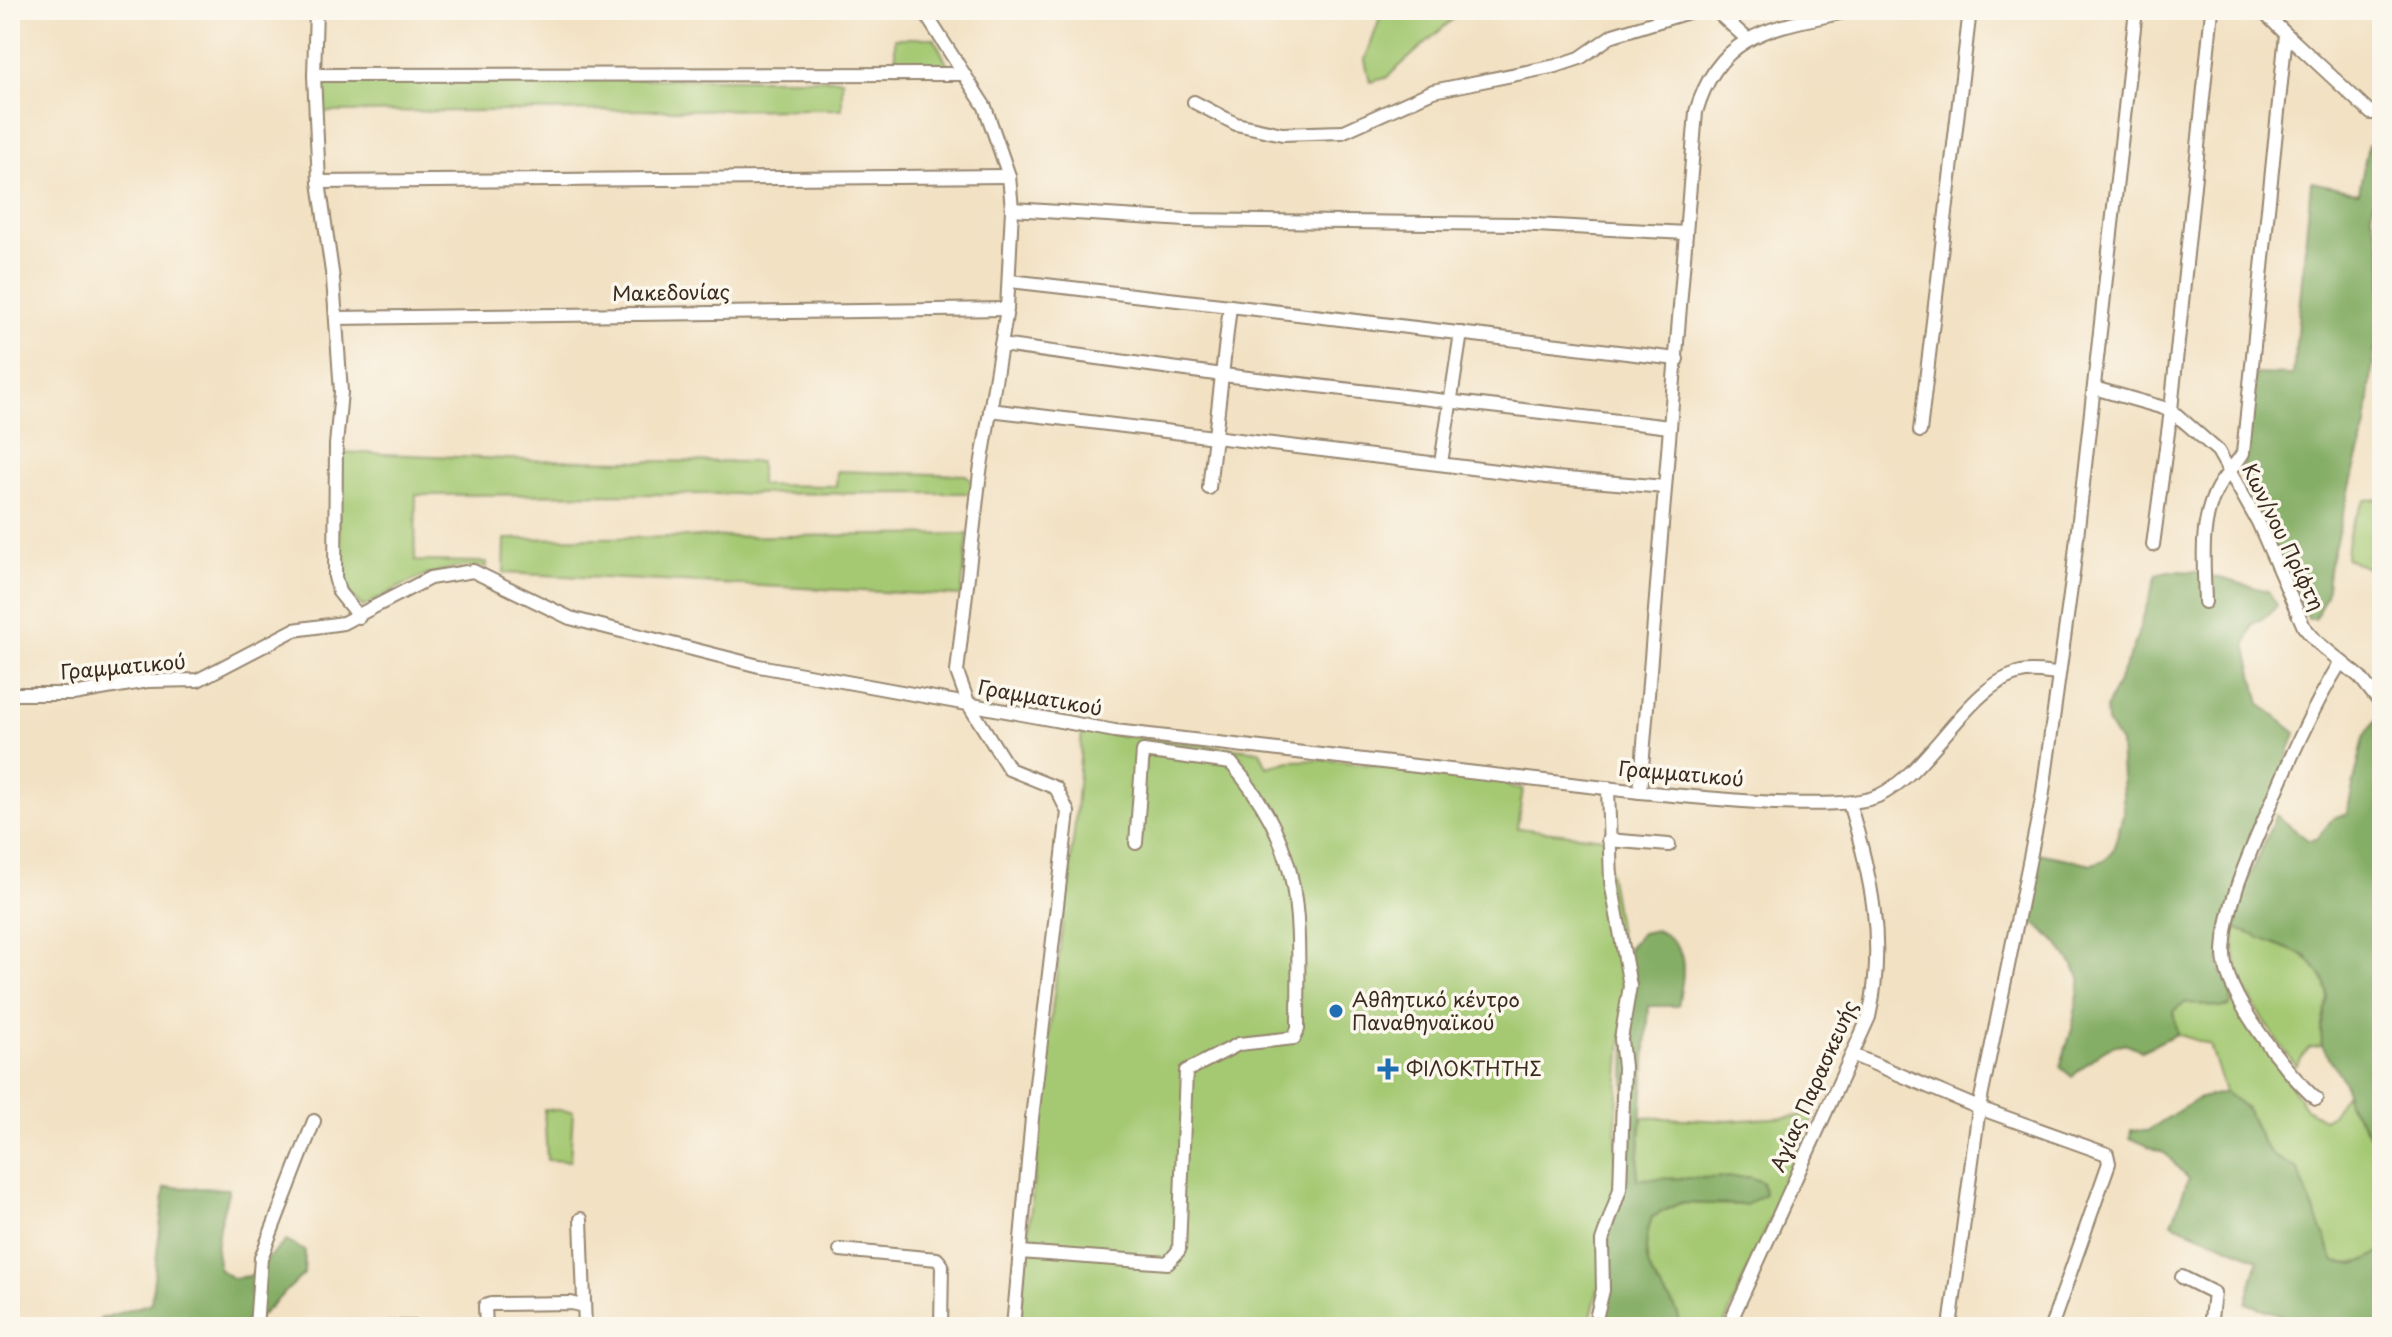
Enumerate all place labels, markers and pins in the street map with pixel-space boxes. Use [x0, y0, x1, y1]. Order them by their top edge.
place label: Αθλητικό κέντρο Παναθηναϊκού [1352, 984, 1520, 1037]
marker: Αθλητικό κέντρο Παναθηναϊκού [1327, 1002, 1345, 1020]
place label: ΦΙΛΟΚΤΗΤΗΣ [1406, 1053, 1542, 1083]
marker: ΦΙΛΟΚΤΗΤΗΣ [1377, 1058, 1399, 1080]

